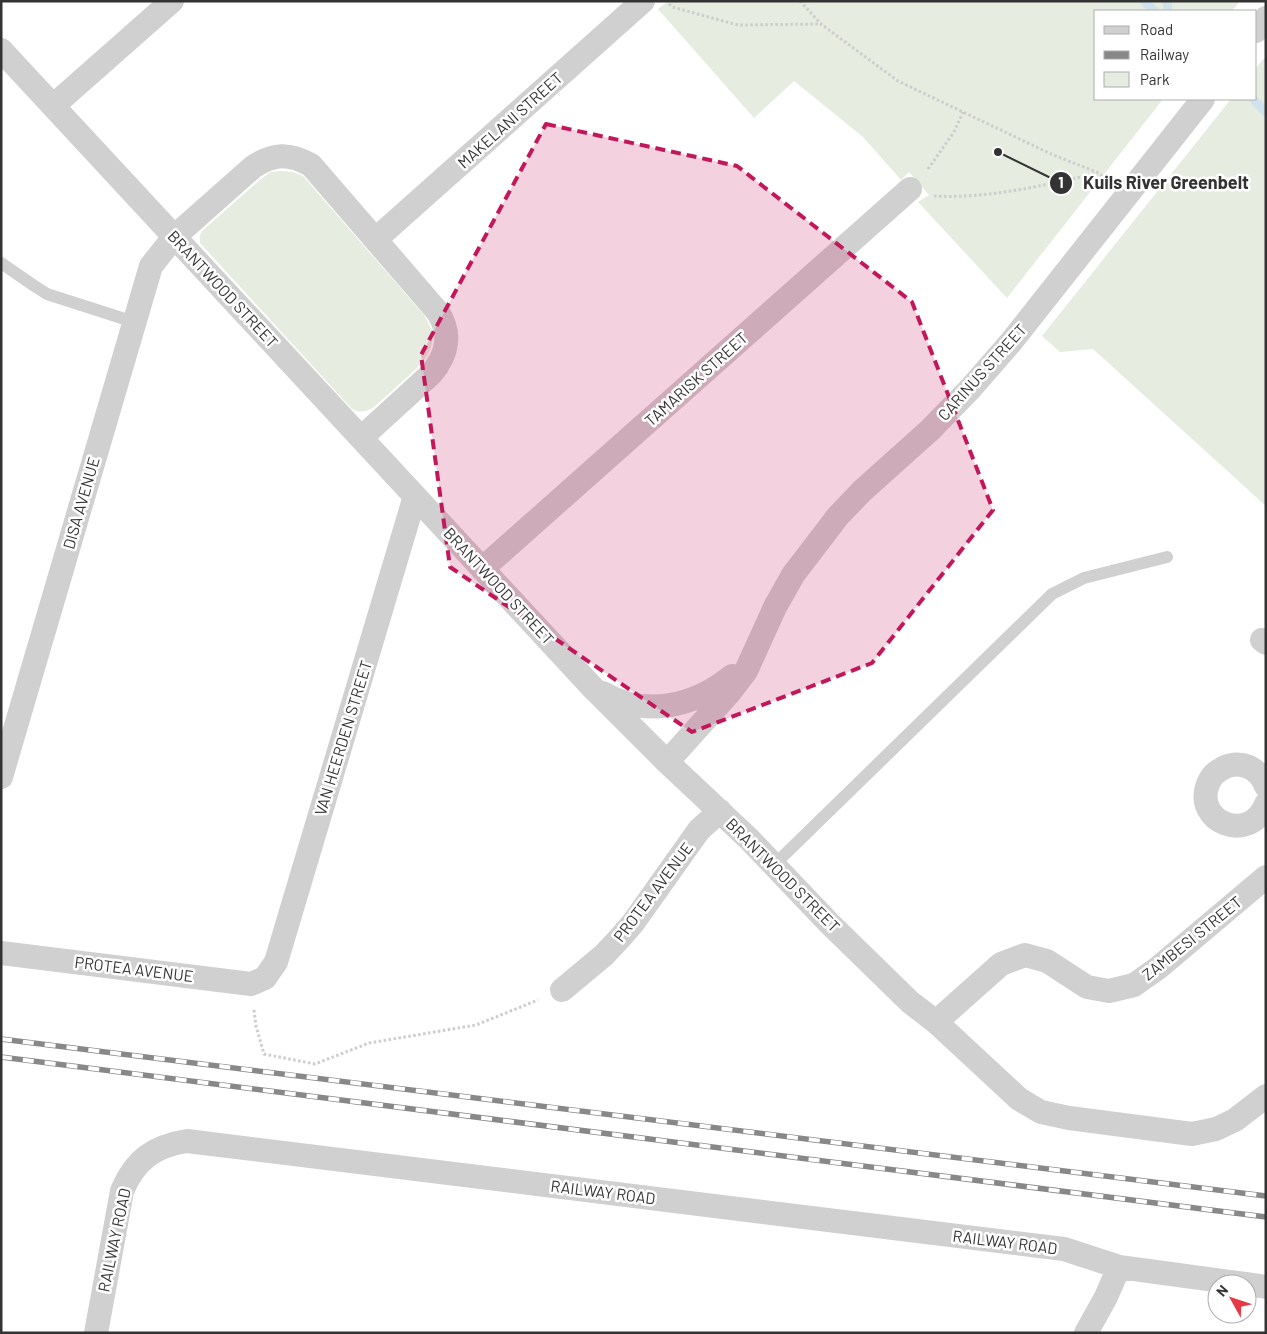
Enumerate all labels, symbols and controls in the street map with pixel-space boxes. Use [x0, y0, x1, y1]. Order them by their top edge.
legend [1094, 10, 1257, 100]
text: Road [1140, 20, 1173, 38]
text: Railway [1140, 45, 1189, 63]
street label: MAKELANI STREET [453, 68, 566, 172]
text: Park [1140, 70, 1170, 88]
callout: Kuils River Greenbelt [1048, 166, 1259, 199]
text: Kuils River Greenbelt [1083, 171, 1249, 193]
text: 1 [1058, 173, 1064, 191]
street label: BRANTWOOD STREET [164, 226, 283, 351]
street label: CARINUS STREET [933, 319, 1030, 424]
street label: TAMARISK STREET [640, 328, 751, 430]
street label: DISA AVENUE [58, 455, 103, 551]
street label: BRANTWOOD STREET [440, 523, 559, 648]
street label: VAN HEERDEN STREET [310, 658, 375, 818]
street label: BRANTWOOD STREET [723, 814, 844, 935]
street label: PROTEA AVENUE [609, 838, 696, 945]
street label: ZAMBESI STREET [1138, 892, 1245, 984]
street label: PROTEA AVENUE [74, 952, 195, 985]
street label: RAILWAY ROAD [550, 1176, 657, 1207]
street label: RAILWAY ROAD [93, 1186, 134, 1294]
street label: RAILWAY ROAD [952, 1226, 1059, 1257]
north arrow [1207, 1274, 1257, 1324]
text: N [1212, 1281, 1231, 1299]

